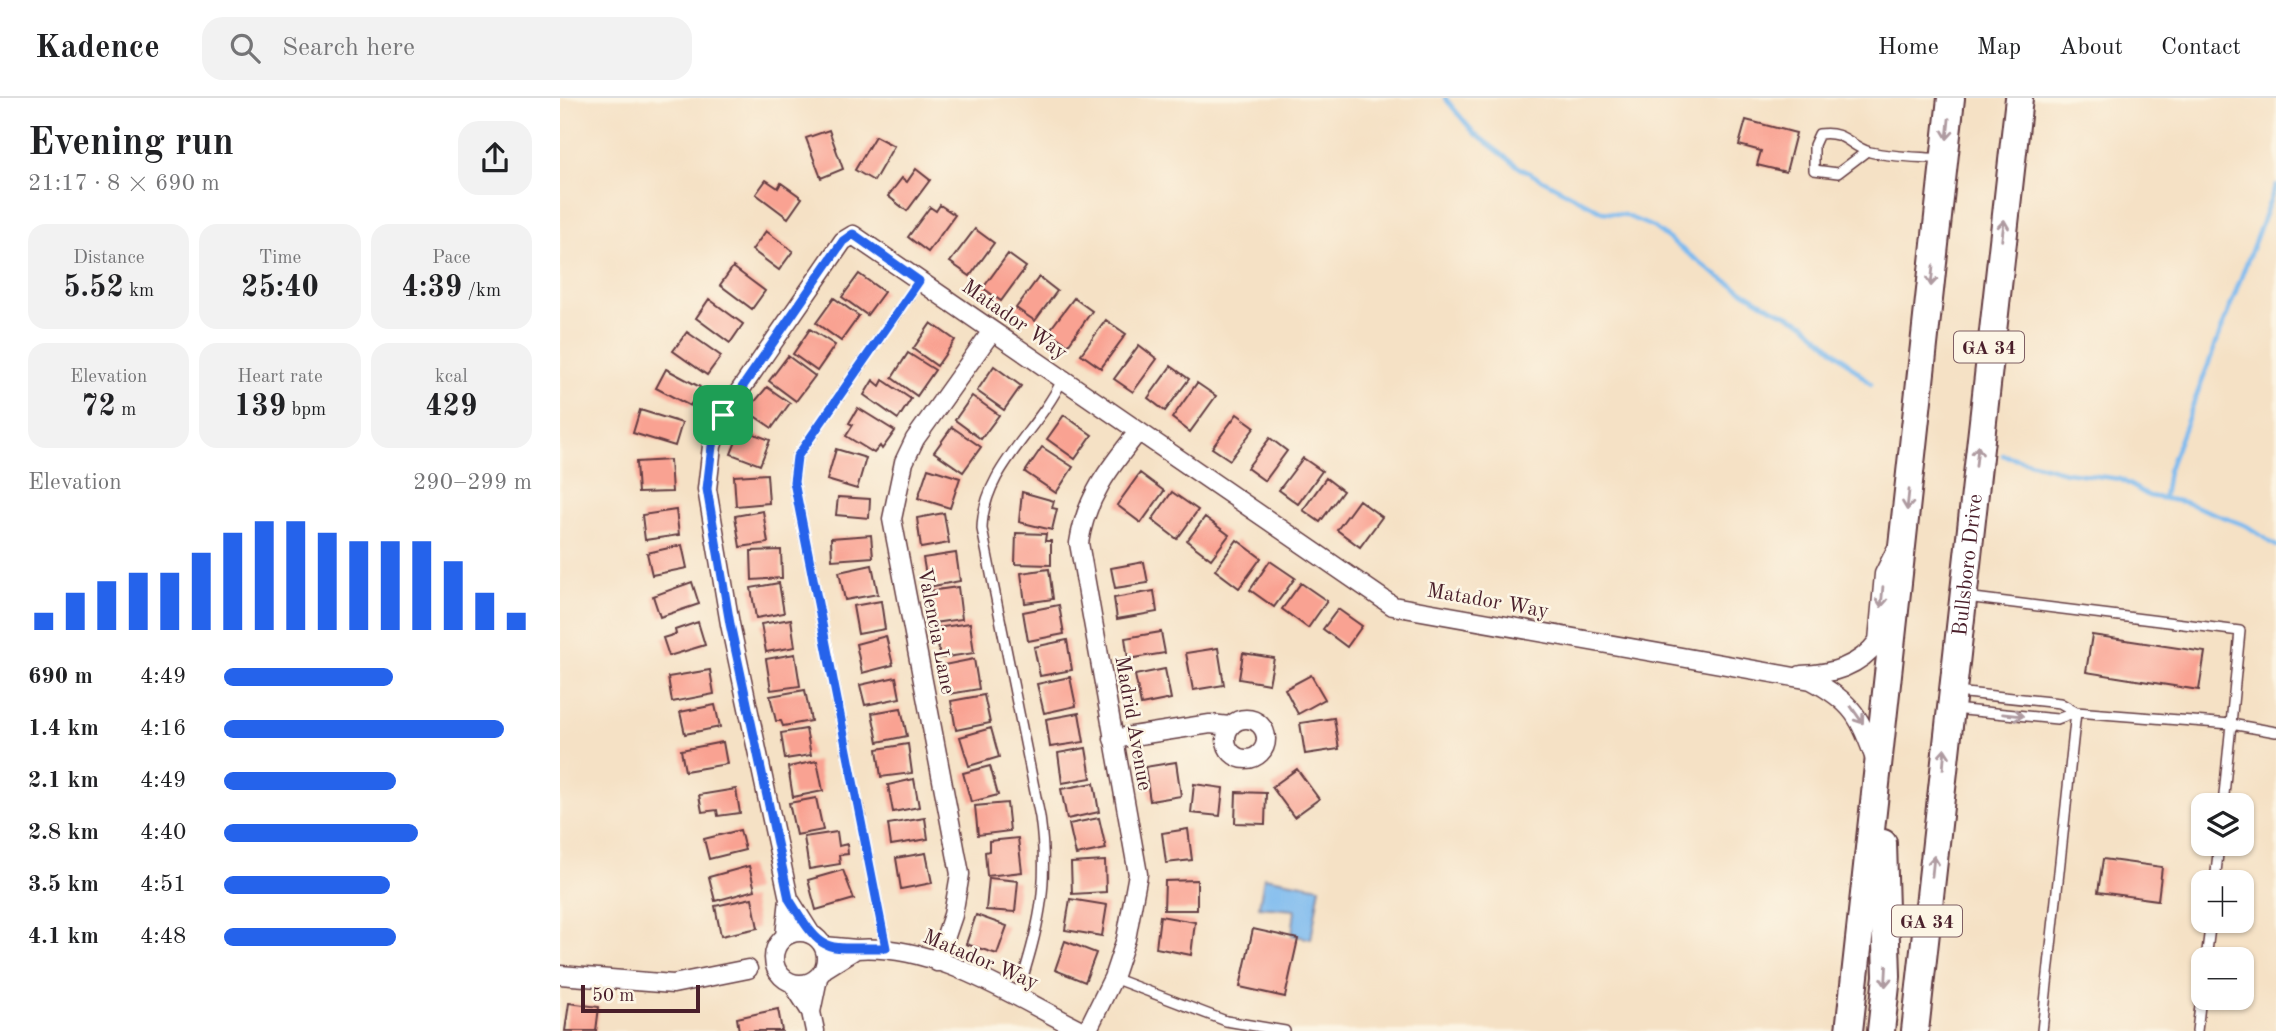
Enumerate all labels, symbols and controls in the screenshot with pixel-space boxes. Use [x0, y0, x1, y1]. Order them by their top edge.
search box [202, 17, 692, 80]
icon: search [226, 29, 264, 67]
text: Kadence [35, 32, 160, 65]
text: Search here [282, 35, 415, 61]
text: Home [1878, 36, 1939, 60]
text: Map [1977, 36, 2021, 60]
text: About [2059, 36, 2123, 60]
text: Contact [2161, 36, 2241, 60]
one-way arrow [1941, 117, 1954, 139]
button: share [458, 121, 532, 195]
text: Evening run [28, 125, 234, 163]
text: 21:17 · 8 × 690 m [28, 172, 220, 195]
one-way arrow [1996, 219, 2009, 242]
text: Distance [73, 249, 144, 268]
text: Time [259, 249, 301, 268]
text: Pace [432, 249, 471, 268]
one-way arrow [1925, 264, 1938, 287]
text: 5.52 [63, 273, 124, 303]
text: 25:40 [241, 273, 319, 303]
text: 4:39 [402, 273, 462, 303]
street label: Matador Way [958, 276, 1071, 364]
text: km [124, 282, 154, 301]
text: /km [462, 282, 501, 301]
road number: GA 34 [1954, 331, 2024, 362]
text: Elevation [70, 368, 147, 387]
text: Heart rate [237, 368, 323, 387]
text: kcal [435, 368, 468, 387]
pin [693, 385, 753, 445]
text: 72 [81, 392, 116, 422]
text: 139 [234, 392, 286, 422]
text: 429 [425, 392, 477, 422]
icon: arrive [704, 396, 742, 434]
text: m [116, 401, 136, 420]
text: bpm [286, 401, 326, 420]
one-way arrow [1970, 445, 1983, 468]
text: Elevation [28, 471, 122, 494]
text: 290–299 m [413, 471, 532, 494]
one-way arrow [1901, 488, 1914, 511]
street label: Bullsboro Drive [1950, 493, 1987, 637]
street label: Valencia Lane [913, 566, 958, 696]
street label: Matador Way [1425, 580, 1550, 623]
one-way arrow [1875, 586, 1888, 608]
street label: Madrid Avenue [1110, 654, 1155, 792]
text: 690 m [28, 665, 93, 688]
text: 4:49 [140, 665, 186, 688]
one-way arrow [1850, 705, 1864, 725]
one-way arrow [2001, 709, 2024, 722]
text: 1.4 km [28, 717, 99, 740]
text: 4:16 [140, 717, 186, 740]
one-way arrow [1938, 749, 1951, 771]
text: 2.1 km [28, 769, 99, 792]
text: 4:49 [140, 769, 186, 792]
map controls [2191, 793, 2254, 1010]
button: layers [2191, 793, 2254, 856]
text: 2.8 km [28, 821, 99, 844]
text: 4:40 [140, 821, 186, 844]
one-way arrow [1927, 855, 1940, 878]
button: + [2191, 870, 2254, 933]
text: 3.5 km [28, 873, 99, 896]
text: 4:51 [140, 873, 186, 896]
road number: GA 34 [1892, 906, 1962, 936]
text: 4.1 km [28, 925, 99, 948]
text: 4:48 [140, 925, 186, 948]
street label: Matador Way [919, 927, 1041, 994]
button: − [2191, 947, 2254, 1010]
one-way arrow [1880, 964, 1893, 987]
scale bar [581, 982, 700, 1014]
text: 50 m [592, 987, 634, 1006]

